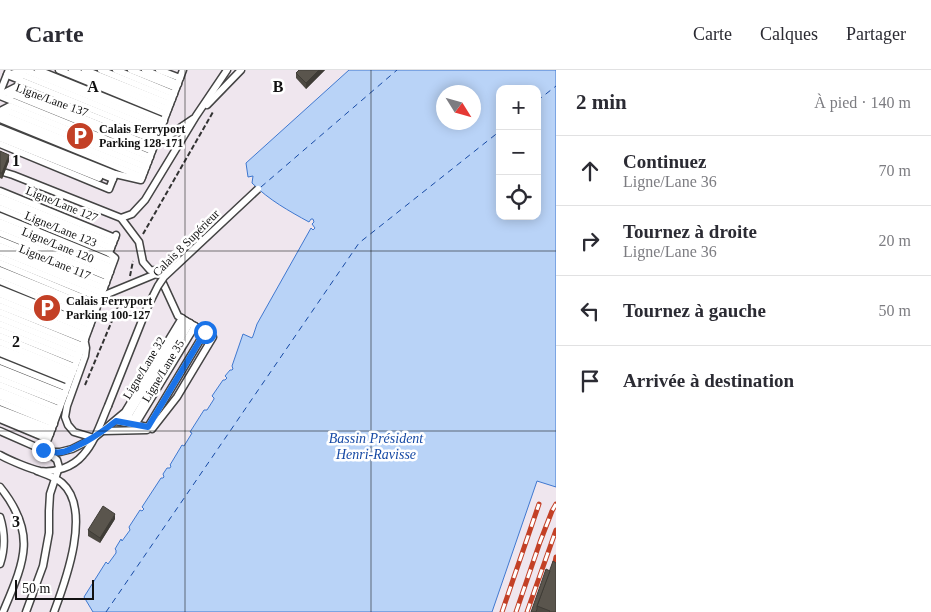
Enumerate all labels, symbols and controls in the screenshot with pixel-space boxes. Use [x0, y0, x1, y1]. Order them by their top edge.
text: Carte [25, 21, 84, 47]
text: Carte [693, 24, 732, 44]
text: Calques [760, 24, 818, 44]
text: Partager [846, 24, 906, 44]
text: A [87, 78, 99, 95]
text: B [273, 78, 284, 95]
street label: Ligne/Lane 137 [14, 80, 90, 120]
north arrow [436, 85, 481, 130]
map controls [496, 85, 541, 220]
button: + [496, 85, 541, 130]
text: 2 min [576, 90, 627, 114]
text: À pied · 140 m [814, 94, 911, 111]
parking icon: Calais Ferryport Parking 128-171 [65, 121, 95, 151]
place label: Calais Ferryport Parking 128-171 [99, 122, 185, 150]
button: − [496, 130, 541, 175]
text: Continuez [623, 151, 706, 172]
text: 1 [12, 152, 20, 169]
icon: ahead [576, 157, 604, 185]
text: 70 m [879, 162, 911, 179]
text: Ligne/Lane 36 [623, 173, 717, 190]
button: locate [496, 175, 541, 220]
street label: Ligne/Lane 127 [24, 183, 100, 225]
street label: Calais 8 Supérieur [150, 207, 222, 279]
street label: Ligne/Lane 123 [23, 208, 99, 250]
text: Tournez à droite [623, 221, 757, 242]
street label: Ligne/Lane 120 [20, 224, 96, 266]
icon: right [576, 227, 604, 255]
text: 20 m [879, 232, 911, 249]
street label: Ligne/Lane 117 [17, 241, 93, 283]
text: Ligne/Lane 36 [623, 243, 717, 260]
parking icon: Calais Ferryport Parking 100-127 [32, 293, 62, 323]
place label: Calais Ferryport Parking 100-127 [66, 294, 152, 322]
icon: left [576, 297, 604, 325]
text: Tournez à gauche [623, 300, 766, 321]
text: 50 m [879, 302, 911, 319]
route start [194, 321, 217, 344]
text: 2 [12, 333, 20, 350]
street label: Ligne/Lane 32 [120, 334, 168, 402]
street label: Ligne/Lane 35 [139, 337, 187, 405]
icon: arrive [576, 367, 604, 395]
text: Arrivée à destination [623, 370, 794, 391]
water label: Bassin Président Henri-Ravisse [329, 431, 424, 462]
route end [32, 439, 55, 462]
text: 3 [12, 513, 20, 530]
scale bar [15, 577, 94, 600]
text: 50 m [22, 581, 50, 596]

